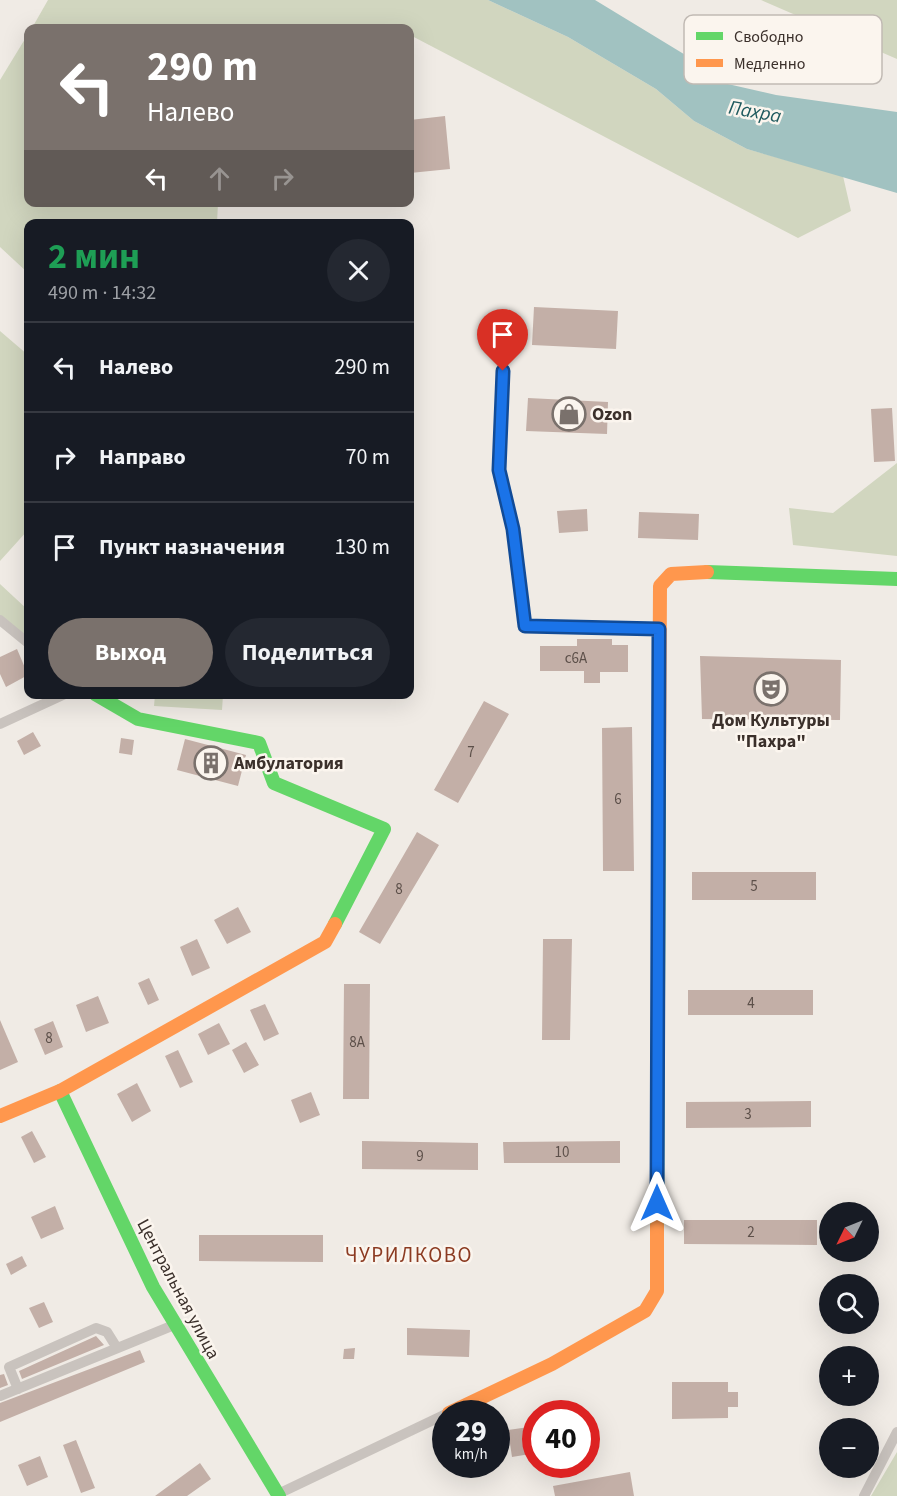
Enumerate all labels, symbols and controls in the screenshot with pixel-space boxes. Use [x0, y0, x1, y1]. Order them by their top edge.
legend [684, 15, 882, 84]
text: Свободно [734, 26, 804, 48]
text: 290 m [147, 37, 258, 97]
icon: left [48, 48, 126, 126]
text: Медленно [734, 53, 805, 75]
text: Налево [147, 93, 234, 132]
water label: Пахра [726, 94, 784, 130]
icon: left [140, 162, 173, 195]
icon: ahead [203, 162, 236, 195]
icon: right [266, 162, 299, 195]
text: 2 мин [48, 231, 140, 282]
button: close [327, 239, 390, 302]
text: 490 m · 14:32 [48, 279, 156, 307]
pin [477, 309, 528, 371]
icon: arrive [486, 318, 519, 351]
icon: left [48, 351, 81, 384]
text: Налево [99, 351, 173, 383]
text: 290 m [335, 351, 390, 383]
shop icon: Ozon [551, 396, 587, 432]
place label: Ozon [592, 402, 632, 427]
icon: right [48, 441, 81, 474]
text: Направо [99, 441, 186, 473]
text: 70 m [345, 441, 390, 473]
icon: arrive [48, 531, 81, 564]
text: Пункт назначения [99, 531, 285, 563]
text: 130 m [335, 531, 390, 563]
button: Выход [48, 618, 213, 687]
button: Поделиться [225, 618, 390, 687]
house number: с6А [565, 648, 588, 669]
theatre icon: Дом Культуры "Пахра" [753, 671, 789, 707]
place label: Дом Культуры "Пахра" [712, 708, 830, 754]
house number: 7 [467, 742, 475, 763]
building icon: Амбулатория [193, 745, 229, 781]
place label: Амбулатория [233, 751, 344, 776]
house number: 6 [614, 789, 622, 810]
house number: 5 [750, 876, 758, 897]
house number: 8 [395, 879, 403, 900]
house number: 4 [747, 993, 755, 1014]
house number: 8 [45, 1028, 53, 1049]
house number: 8А [349, 1032, 366, 1053]
house number: 3 [744, 1104, 752, 1125]
house number: 10 [555, 1142, 569, 1163]
house number: 9 [416, 1146, 424, 1167]
position arrow [625, 1171, 689, 1235]
north arrow [819, 1202, 879, 1262]
map controls [819, 1202, 879, 1478]
street label: Центральная улица [130, 1214, 226, 1364]
house number: 2 [747, 1222, 755, 1243]
district label: ЧУРИЛКОВО [345, 1240, 473, 1270]
button: search [819, 1274, 879, 1334]
button: + [819, 1346, 879, 1406]
speed limit sign: 40 [522, 1400, 600, 1478]
text: 29 [455, 1410, 487, 1453]
button: − [819, 1418, 879, 1478]
text: km/h [454, 1444, 488, 1465]

